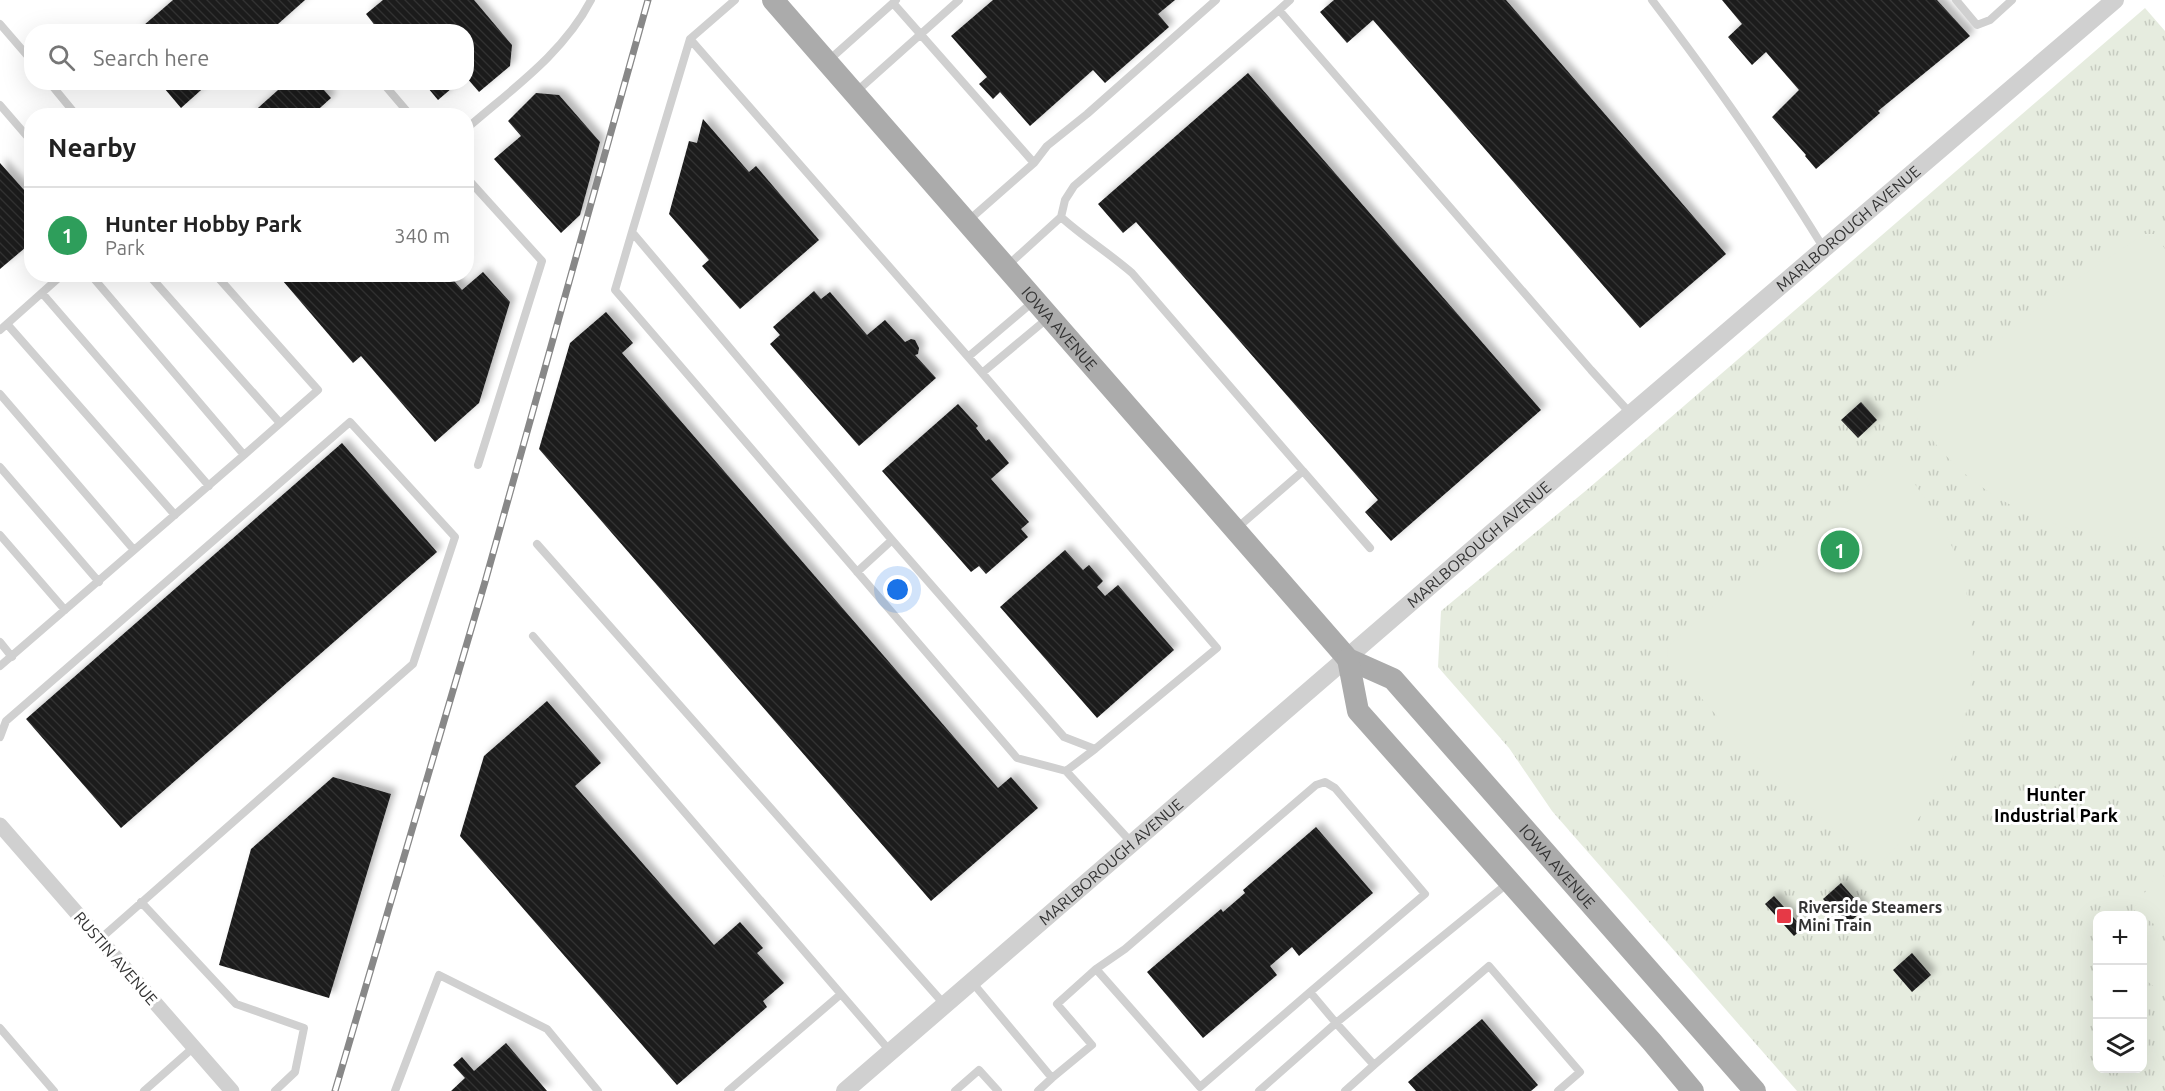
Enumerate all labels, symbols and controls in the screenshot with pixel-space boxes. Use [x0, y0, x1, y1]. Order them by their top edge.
search box [24, 24, 474, 90]
icon: search [45, 41, 78, 74]
text: Search here [93, 45, 209, 70]
text: Nearby [48, 133, 136, 162]
street label: MARLBOROUGH AVENUE [1772, 162, 1924, 295]
text: Hunter Hobby Park [105, 211, 302, 236]
text: 1 [62, 224, 73, 247]
text: 340 m [394, 224, 450, 247]
text: Park [105, 236, 145, 259]
street label: IOWA AVENUE [1018, 283, 1101, 374]
street label: MARLBOROUGH AVENUE [1403, 477, 1554, 611]
pin: 1 [1820, 528, 1860, 572]
your location [883, 575, 912, 604]
district label: Hunter Industrial Park [1994, 784, 2118, 825]
street label: MARLBOROUGH AVENUE [1035, 795, 1186, 929]
street label: IOWA AVENUE [1516, 821, 1599, 912]
place label: Riverside Steamers Mini Train [1798, 898, 1942, 934]
marker: Riverside Steamers Mini Train [1775, 907, 1793, 925]
street label: RUSTIN AVENUE [71, 908, 161, 1008]
map controls [2093, 911, 2147, 1073]
button: + [2093, 911, 2147, 965]
button: − [2093, 965, 2147, 1019]
button: layers [2093, 1019, 2147, 1073]

